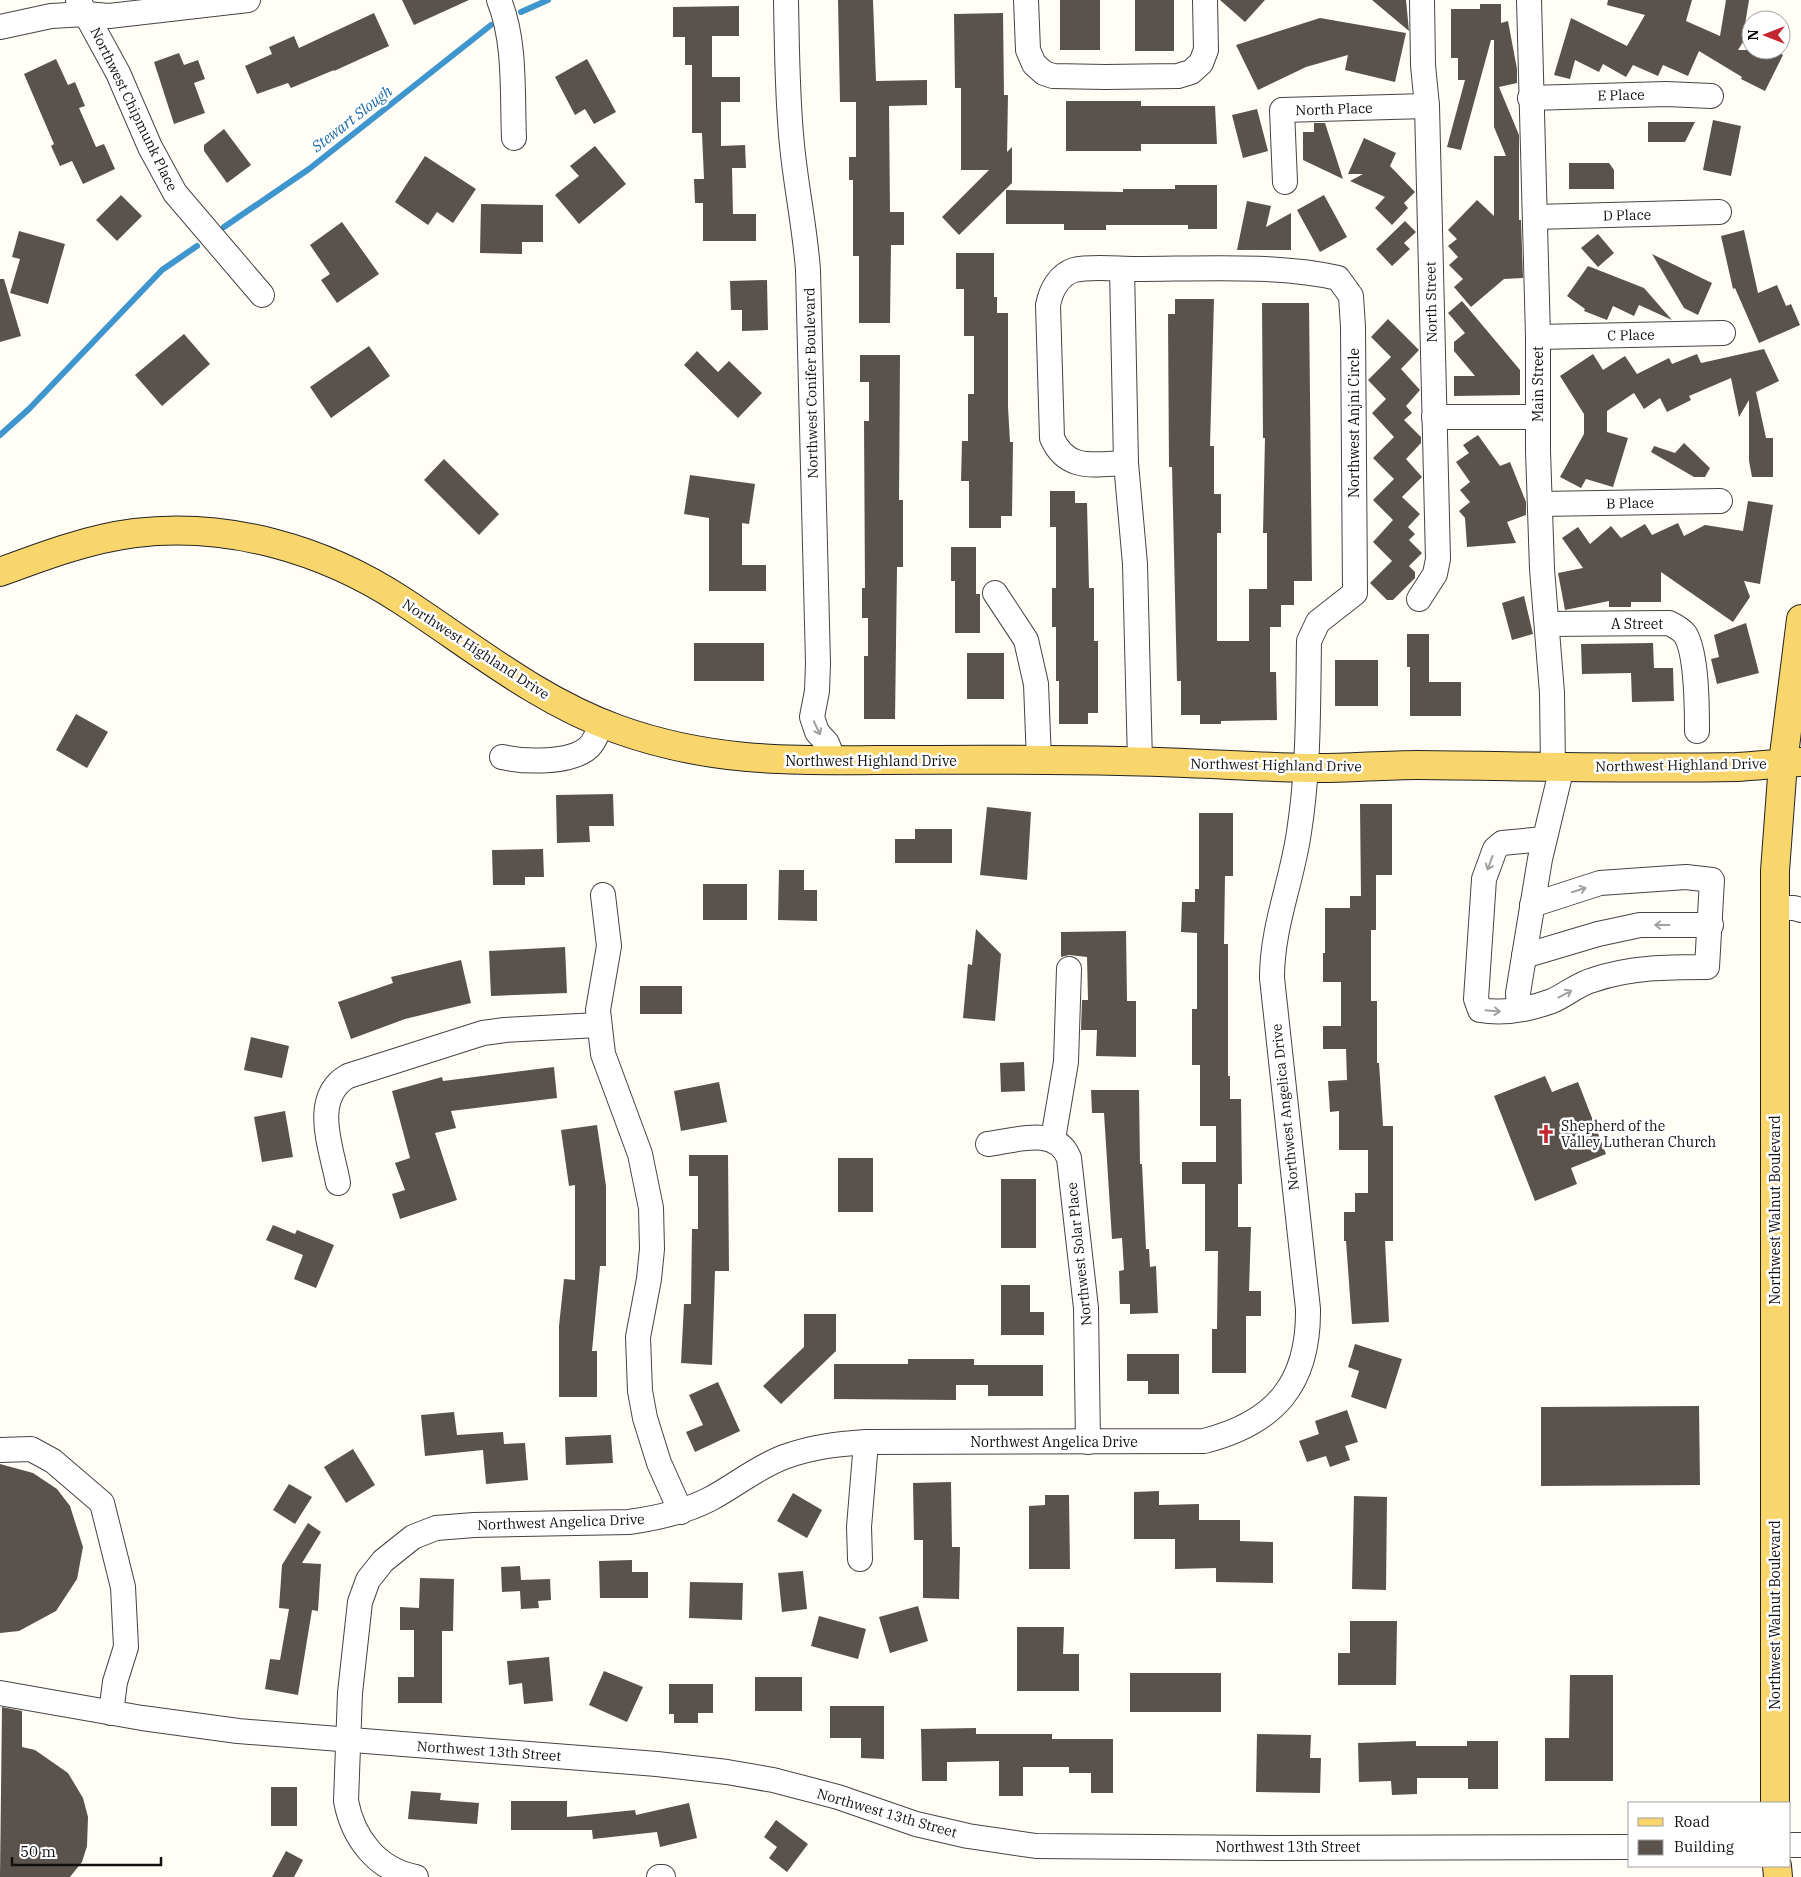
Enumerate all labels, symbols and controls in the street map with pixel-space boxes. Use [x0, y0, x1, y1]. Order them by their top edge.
north arrow [1741, 10, 1791, 60]
street label: Northwest Chipmunk Place [86, 24, 182, 194]
text: N [1744, 29, 1762, 41]
water label: Stewart Slough [307, 81, 396, 157]
street label: E Place [1597, 86, 1645, 104]
street label: North Place [1295, 99, 1373, 119]
street label: D Place [1603, 206, 1651, 224]
street label: North Street [1421, 261, 1441, 343]
street label: Northwest Conifer Boulevard [800, 287, 822, 479]
street label: C Place [1607, 326, 1655, 344]
street label: Main Street [1529, 346, 1547, 422]
street label: Northwest Anjni Circle [1345, 348, 1363, 498]
street label: B Place [1606, 494, 1654, 512]
street label: Northwest Highland Drive [399, 595, 553, 703]
street label: A Street [1611, 615, 1663, 633]
one-way arrow [812, 720, 822, 735]
street label: Northwest Highland Drive [785, 752, 957, 770]
street label: Northwest Highland Drive [1190, 755, 1362, 775]
street label: Northwest Highland Drive [1595, 755, 1767, 775]
one-way arrow [1485, 854, 1494, 870]
one-way arrow [1570, 884, 1586, 894]
one-way arrow [1654, 920, 1670, 930]
one-way arrow [1557, 989, 1572, 998]
one-way arrow [1485, 1007, 1501, 1016]
street label: Northwest Angelica Drive [1267, 1023, 1303, 1191]
street label: Northwest Walnut Boulevard [1766, 1115, 1784, 1305]
place label: Shepherd of the Valley Lutheran Church [1561, 1117, 1717, 1151]
church icon: Shepherd of the Valley Lutheran Church [1535, 1123, 1557, 1145]
street label: Northwest Solar Place [1063, 1181, 1095, 1327]
street label: Northwest Angelica Drive [970, 1433, 1138, 1451]
street label: Northwest Angelica Drive [477, 1510, 645, 1534]
street label: Northwest Walnut Boulevard [1766, 1520, 1784, 1710]
street label: Northwest 13th Street [416, 1737, 562, 1765]
street label: Northwest 13th Street [815, 1784, 959, 1842]
legend [1628, 1802, 1791, 1867]
text: Road [1674, 1812, 1710, 1831]
scale bar [12, 1834, 161, 1866]
text: Building [1674, 1837, 1734, 1856]
street label: Northwest 13th Street [1216, 1838, 1360, 1856]
text: 50 m [20, 1842, 56, 1861]

